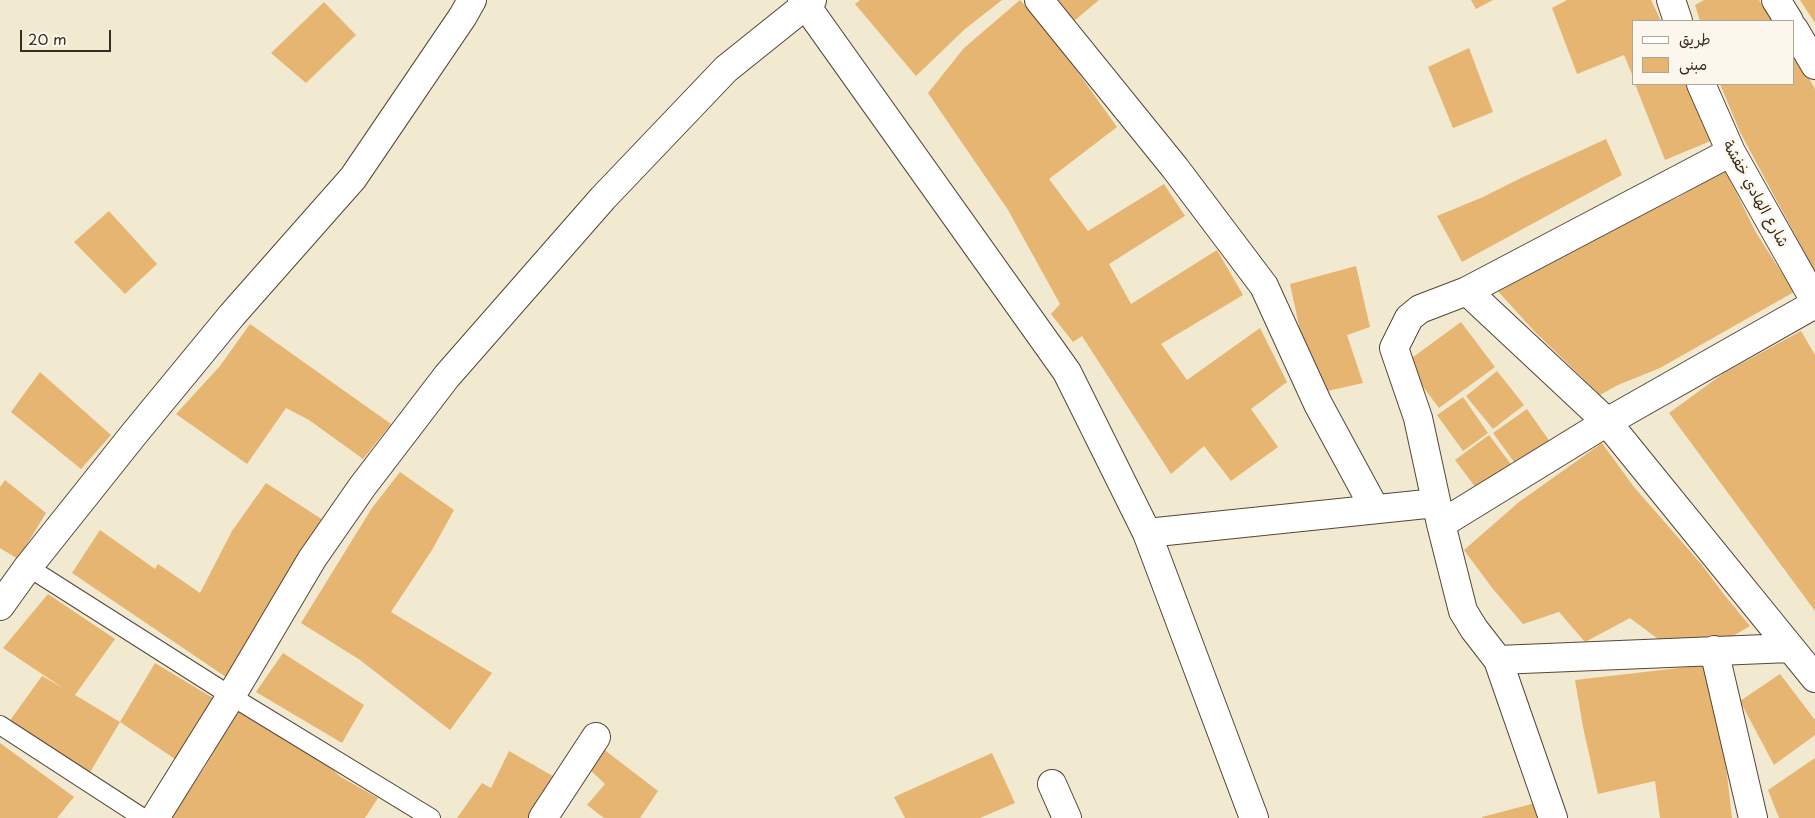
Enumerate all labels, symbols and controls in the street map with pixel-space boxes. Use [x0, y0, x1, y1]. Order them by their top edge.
scale bar [22, 20, 114, 52]
legend [1632, 20, 1795, 85]
text: 20 m [28, 27, 67, 50]
text: طريق [1679, 27, 1711, 50]
text: مبنى [1679, 52, 1707, 75]
street label: شارع الهادي خفشة [1718, 138, 1792, 250]

